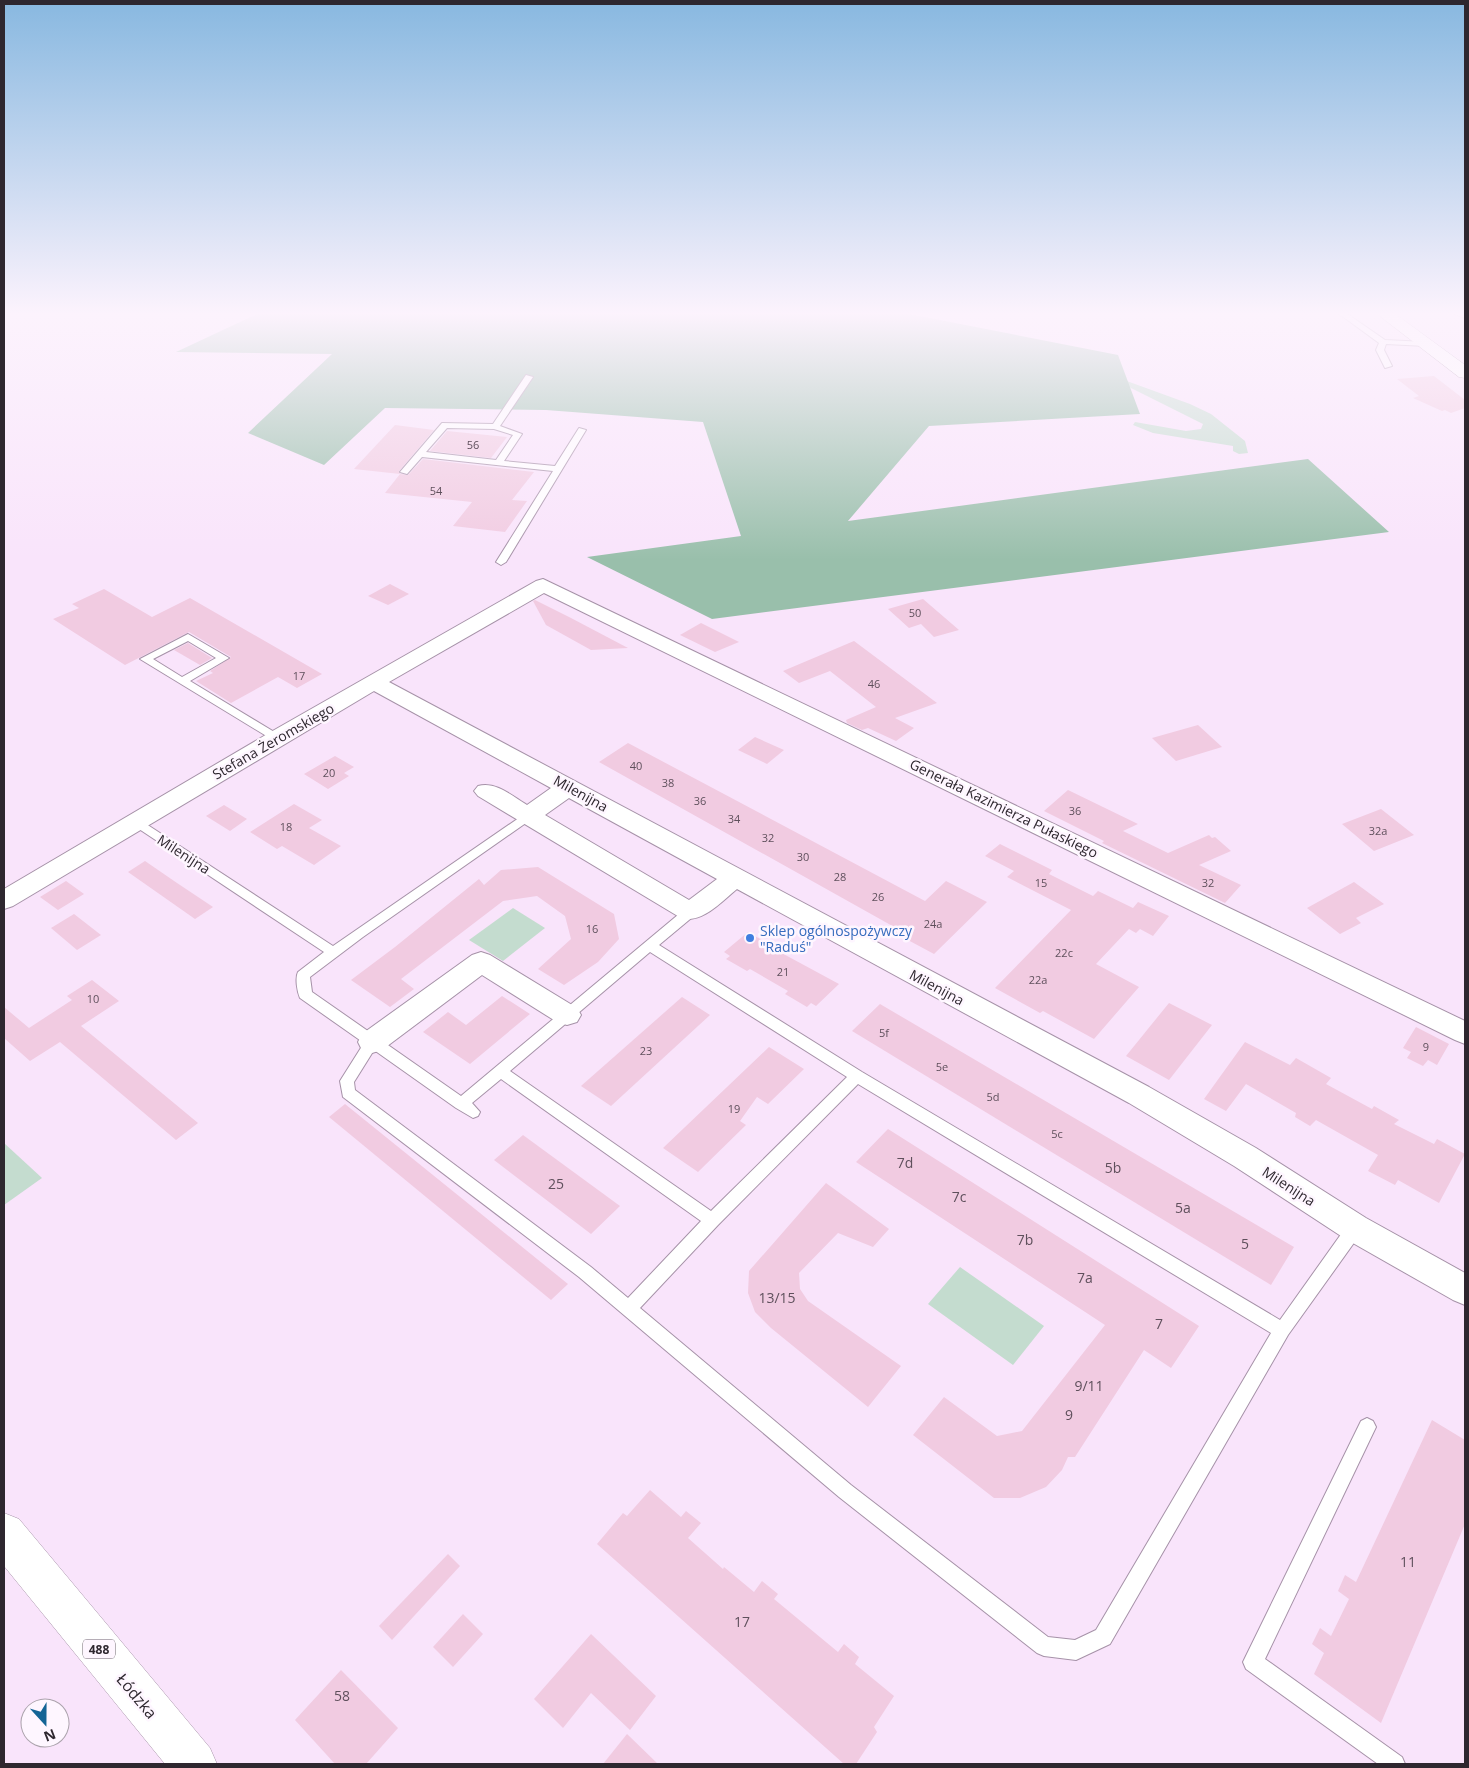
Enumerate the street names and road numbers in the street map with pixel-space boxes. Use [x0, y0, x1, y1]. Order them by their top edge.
street label: Stefana Żeromskiego [209, 698, 337, 784]
street label: Generała Kazimierza Pułaskiego [907, 754, 1101, 862]
street label: Milenijna [550, 770, 612, 816]
street label: Milenijna [154, 830, 214, 878]
street label: Milenijna [906, 965, 968, 1009]
street label: Milenijna [1259, 1162, 1319, 1210]
road number: 488 [83, 1640, 115, 1658]
street label: Łódzka [112, 1669, 162, 1723]

